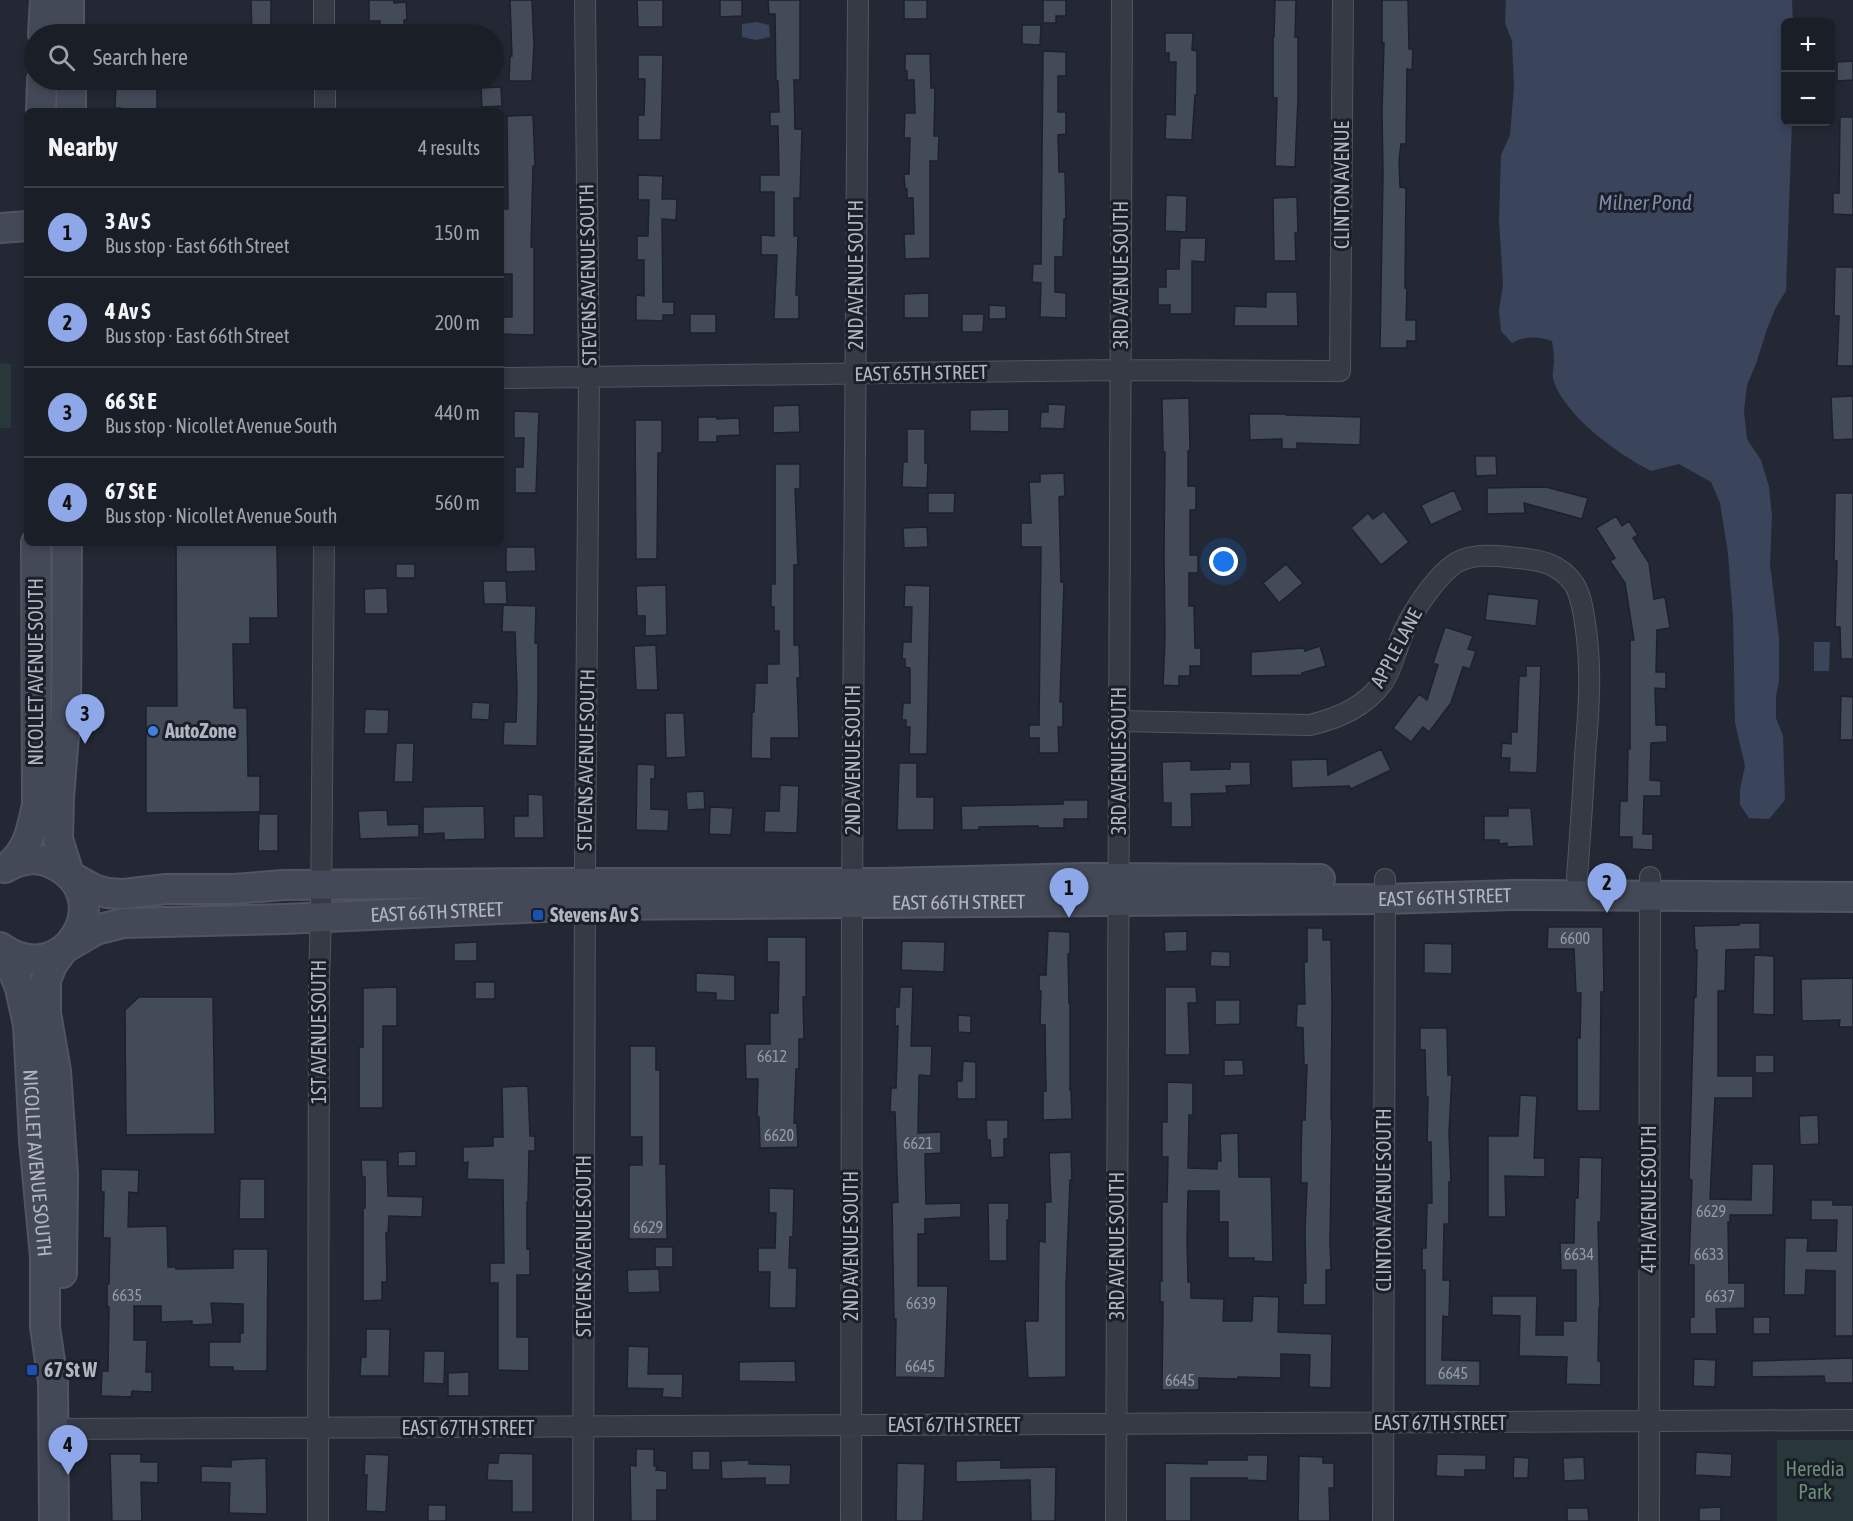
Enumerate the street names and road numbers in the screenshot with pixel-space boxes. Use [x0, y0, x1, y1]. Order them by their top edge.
street label: CLINTON AVENUE [1330, 120, 1353, 249]
street label: STEVENS AVENUE SOUTH [574, 184, 601, 366]
street label: 2ND AVENUE SOUTH [844, 200, 867, 350]
street label: 3RD AVENUE SOUTH [1109, 201, 1132, 349]
street label: EAST 65TH STREET [854, 360, 988, 385]
street label: NICOLLET AVENUE SOUTH [24, 578, 47, 766]
street label: APPLE LANE [1365, 604, 1426, 691]
street label: STEVENS AVENUE SOUTH [572, 669, 599, 851]
street label: 2ND AVENUE SOUTH [841, 685, 864, 835]
street label: 3RD AVENUE SOUTH [1107, 687, 1130, 835]
street label: EAST 66TH STREET [1378, 883, 1512, 910]
street label: EAST 66TH STREET [892, 890, 1026, 914]
street label: EAST 66TH STREET [370, 897, 504, 926]
street label: 1ST AVENUE SOUTH [307, 960, 330, 1104]
street label: NICOLLET AVENUE SOUTH [19, 1069, 57, 1257]
street label: CLINTON AVENUE SOUTH [1372, 1108, 1395, 1292]
street label: 4TH AVENUE SOUTH [1637, 1125, 1660, 1273]
street label: STEVENS AVENUE SOUTH [572, 1155, 595, 1337]
street label: 2ND AVENUE SOUTH [839, 1171, 862, 1321]
street label: 3RD AVENUE SOUTH [1105, 1172, 1128, 1320]
street label: EAST 67TH STREET [1373, 1411, 1507, 1434]
street label: EAST 67TH STREET [887, 1413, 1021, 1436]
street label: EAST 67TH STREET [401, 1416, 535, 1439]

